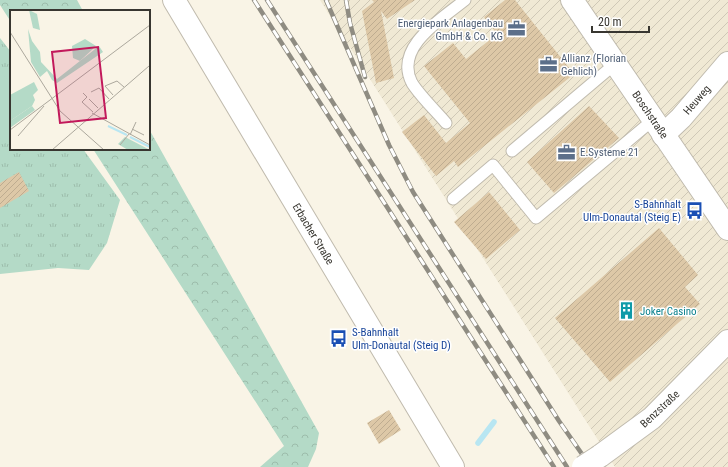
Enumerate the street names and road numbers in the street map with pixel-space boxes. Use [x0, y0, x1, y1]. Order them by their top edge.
street label: Heuweg [681, 83, 713, 117]
street label: Boschstraße [629, 89, 671, 141]
street label: Erbacher Straße [290, 201, 336, 267]
street label: Benzstraße [638, 388, 682, 430]

